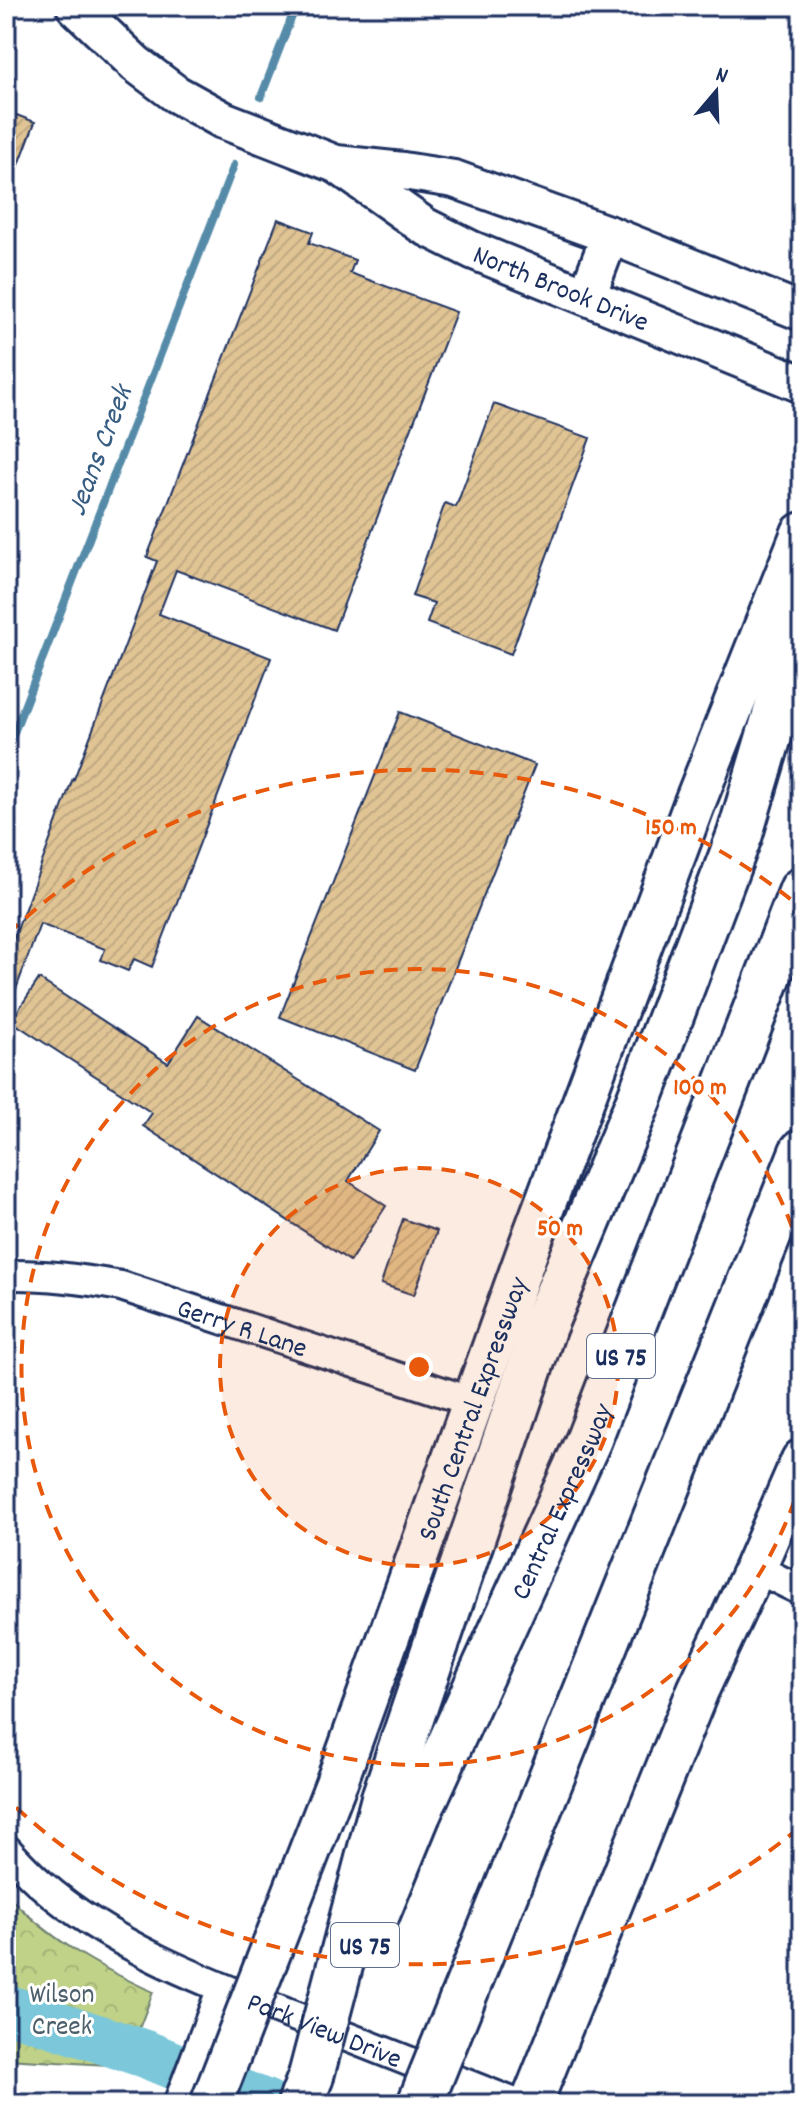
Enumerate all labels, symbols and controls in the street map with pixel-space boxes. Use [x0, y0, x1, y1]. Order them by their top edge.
north arrow [676, 52, 756, 132]
text: N [711, 60, 732, 93]
street label: North Brook Drive [466, 237, 654, 345]
water label: Jeans Creek [58, 378, 148, 523]
text: 150 m [645, 812, 697, 846]
text: 100 m [673, 1072, 727, 1106]
text: 50 m [537, 1213, 583, 1247]
street label: South Central Expressway [410, 1272, 542, 1547]
street label: Gerry R Lane [171, 1291, 312, 1371]
road number: US 75 [587, 1334, 655, 1378]
centre of rings [405, 1353, 433, 1381]
street label: Central Expressway [503, 1398, 626, 1607]
road number: US 75 [331, 1923, 399, 1967]
park label: Wilson Creek [29, 1977, 95, 2049]
street label: Park View Drive [240, 1985, 407, 2082]

